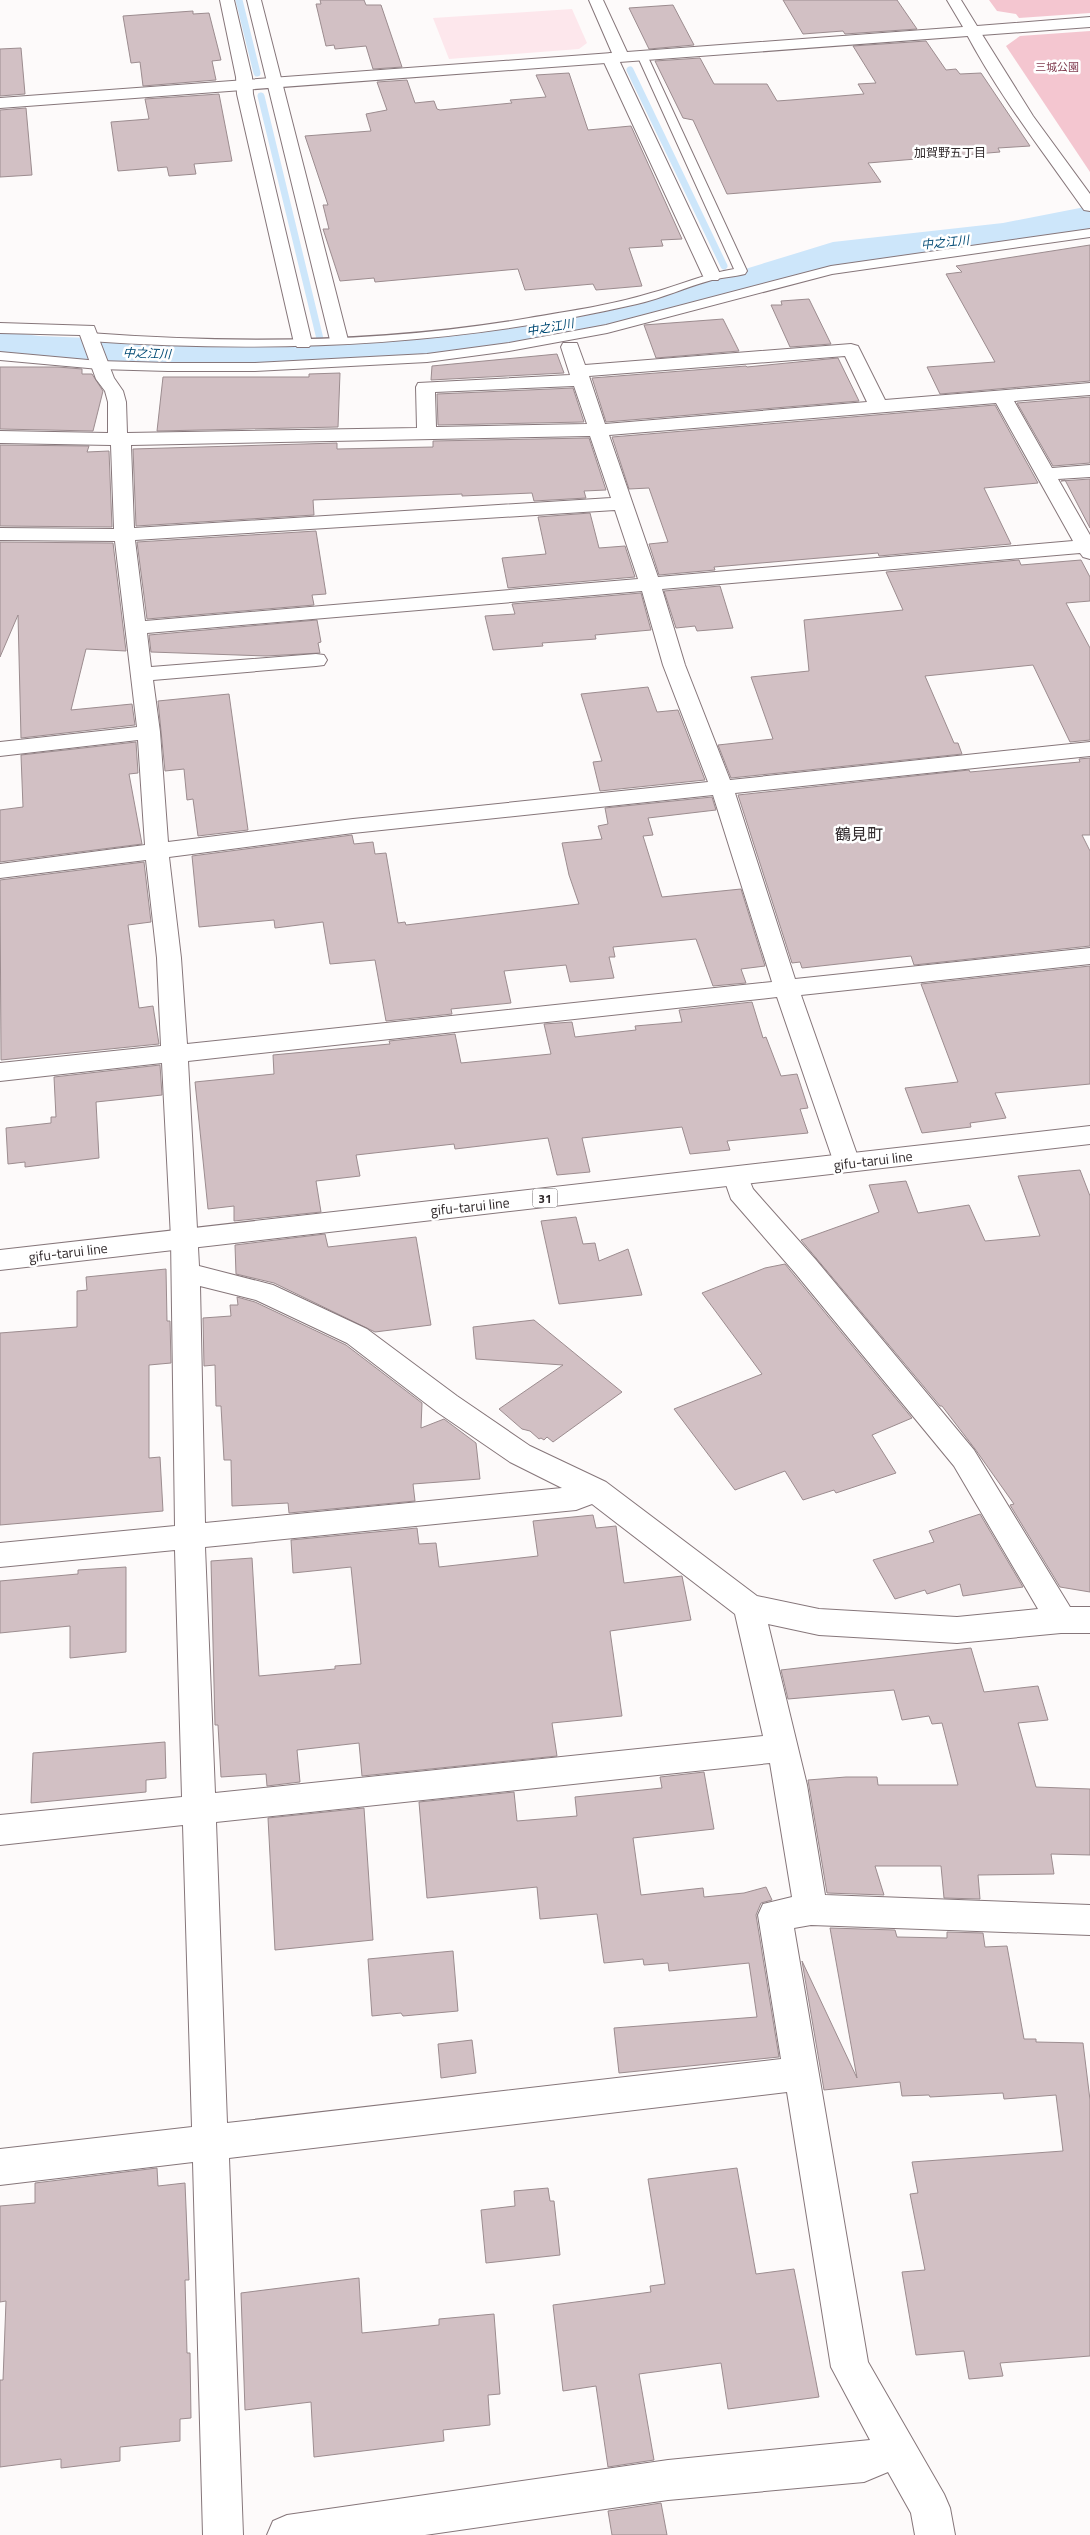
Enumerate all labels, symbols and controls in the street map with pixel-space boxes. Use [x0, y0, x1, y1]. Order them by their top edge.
park label: 三城公園 [1035, 59, 1079, 75]
district label: 加賀野五丁目 [914, 143, 986, 162]
water label: 中之江川 [920, 230, 972, 254]
water label: 中之江川 [525, 313, 577, 341]
water label: 中之江川 [123, 343, 173, 363]
district label: 鶴見町 [835, 822, 883, 846]
street label: gifu-tarui line [832, 1145, 914, 1175]
road number: 31 [532, 1188, 558, 1208]
street label: gifu-tarui line [429, 1191, 511, 1221]
street label: gifu-tarui line [27, 1237, 109, 1267]

